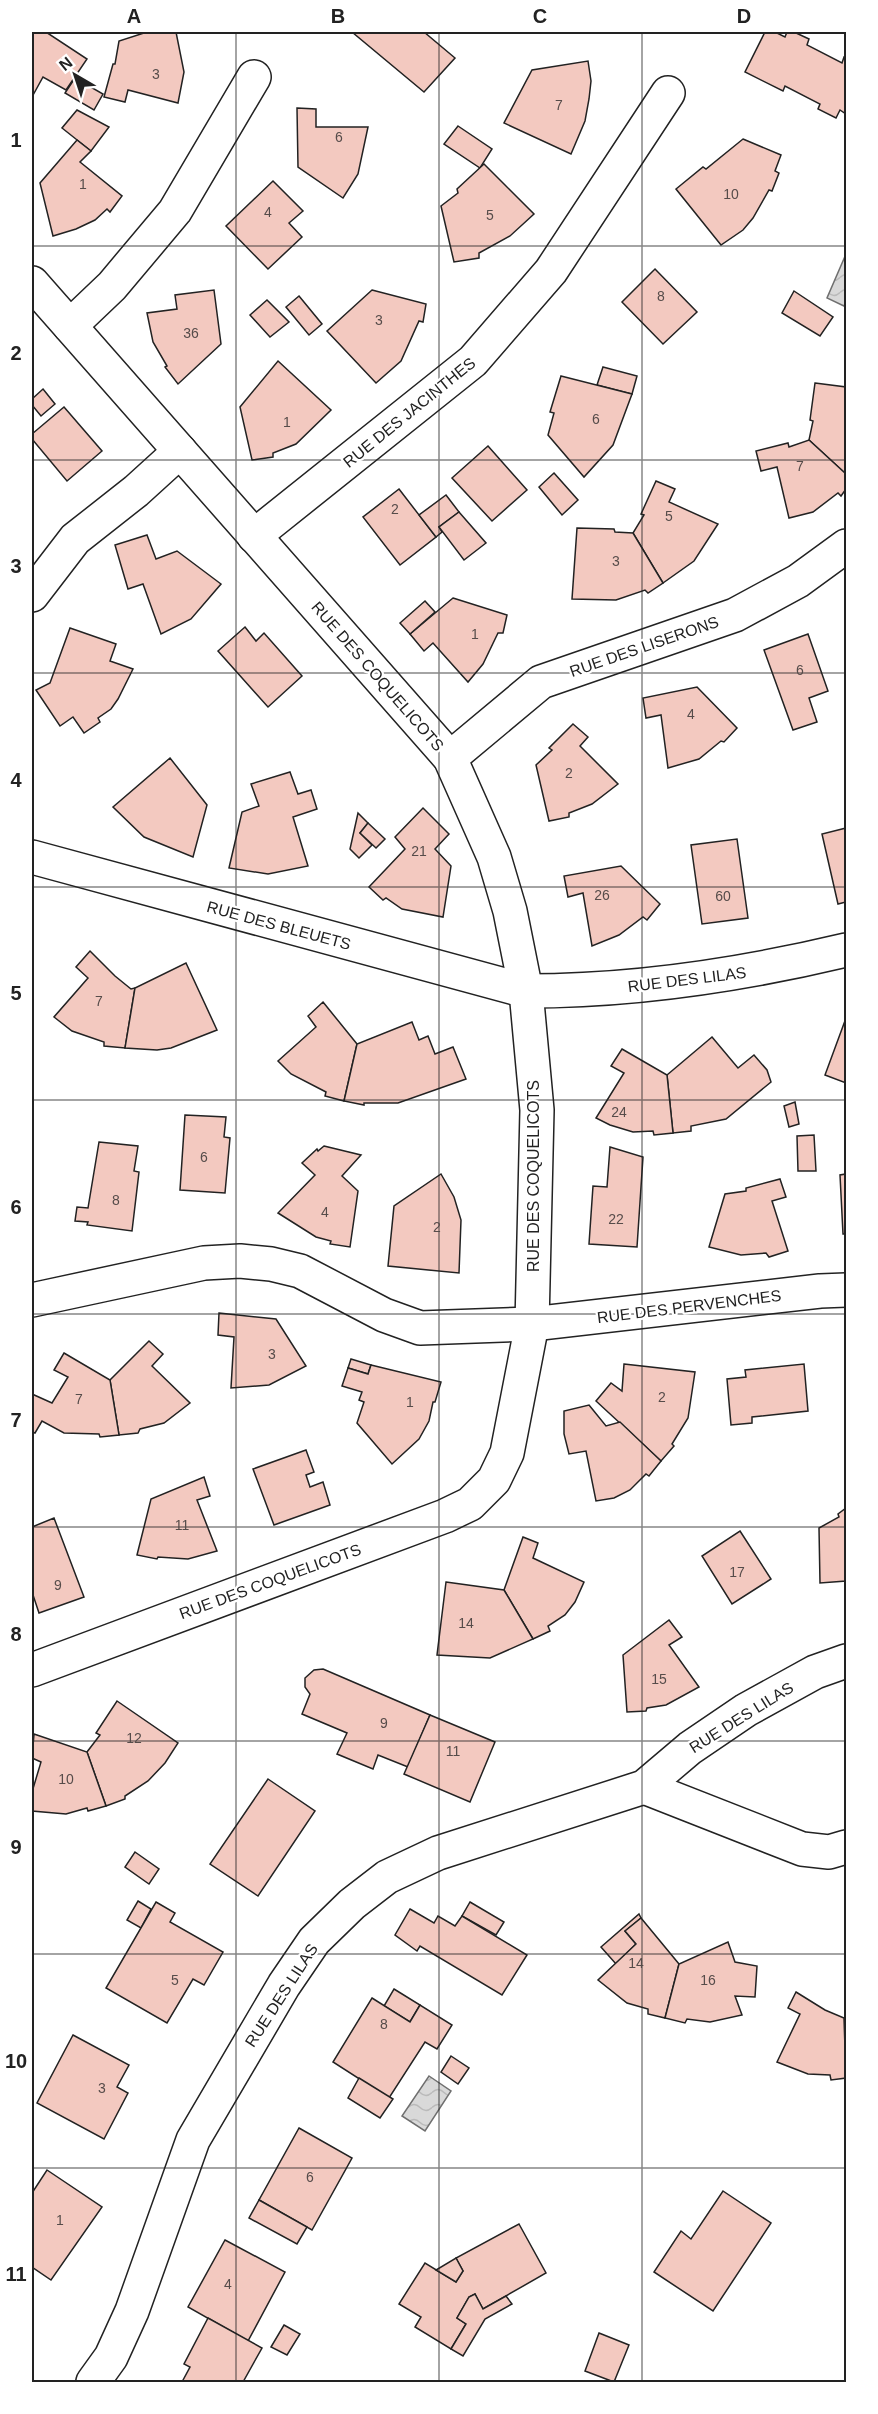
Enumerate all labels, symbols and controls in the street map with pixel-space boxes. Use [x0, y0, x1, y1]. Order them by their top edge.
text: A [127, 5, 141, 27]
text: B [331, 5, 345, 27]
text: C [533, 5, 547, 27]
text: D [737, 5, 751, 27]
north arrow [45, 45, 105, 105]
text: N [56, 53, 76, 74]
house number: 3 [152, 66, 160, 82]
house number: 7 [555, 97, 563, 113]
text: 1 [10, 129, 22, 151]
house number: 6 [335, 129, 343, 145]
house number: 1 [79, 176, 87, 192]
house number: 10 [723, 186, 739, 202]
house number: 4 [264, 204, 272, 220]
house number: 5 [486, 207, 494, 223]
house number: 8 [657, 288, 665, 304]
house number: 3 [375, 312, 383, 328]
house number: 36 [183, 325, 199, 341]
text: 2 [10, 342, 22, 364]
street label: RUE DES JACINTHES [340, 354, 479, 471]
house number: 6 [592, 411, 600, 427]
house number: 1 [283, 414, 291, 430]
house number: 7 [796, 458, 804, 474]
house number: 2 [391, 501, 399, 517]
house number: 5 [665, 508, 673, 524]
house number: 3 [612, 553, 620, 569]
text: 3 [10, 555, 22, 577]
street label: RUE DES COQUELICOTS [308, 598, 447, 754]
street label: RUE DES LISERONS [567, 613, 721, 680]
house number: 1 [471, 626, 479, 642]
house number: 6 [796, 662, 804, 678]
house number: 4 [687, 706, 695, 722]
house number: 2 [565, 765, 573, 781]
text: 4 [10, 769, 22, 791]
house number: 21 [411, 843, 427, 859]
house number: 26 [594, 887, 610, 903]
house number: 60 [715, 888, 731, 904]
street label: RUE DES BLEUETS [205, 898, 353, 953]
street label: RUE DES LILAS [627, 964, 747, 995]
text: 5 [10, 982, 22, 1004]
house number: 7 [95, 993, 103, 1009]
street label: RUE DES COQUELICOTS [525, 1080, 542, 1272]
house number: 24 [611, 1104, 627, 1120]
house number: 6 [200, 1149, 208, 1165]
house number: 8 [112, 1192, 120, 1208]
text: 6 [10, 1196, 22, 1218]
house number: 4 [321, 1204, 329, 1220]
house number: 22 [608, 1211, 624, 1227]
house number: 2 [433, 1219, 441, 1235]
street label: RUE DES PERVENCHES [596, 1287, 782, 1326]
house number: 3 [268, 1346, 276, 1362]
house number: 2 [658, 1389, 666, 1405]
house number: 7 [75, 1391, 83, 1407]
house number: 1 [406, 1394, 414, 1410]
text: 7 [10, 1409, 22, 1431]
house number: 11 [175, 1517, 189, 1533]
street label: RUE DES COQUELICOTS [177, 1541, 363, 1622]
house number: 17 [729, 1564, 745, 1580]
house number: 9 [54, 1577, 62, 1593]
house number: 14 [458, 1615, 474, 1631]
text: 8 [10, 1623, 22, 1645]
house number: 15 [651, 1671, 667, 1687]
street label: RUE DES LILAS [686, 1679, 796, 1756]
house number: 9 [380, 1715, 388, 1731]
house number: 12 [126, 1730, 142, 1746]
house number: 11 [446, 1743, 460, 1759]
house number: 10 [58, 1771, 74, 1787]
text: 9 [10, 1836, 22, 1858]
street label: RUE DES LILAS [242, 1941, 321, 2050]
house number: 14 [628, 1955, 644, 1971]
house number: 5 [171, 1972, 179, 1988]
house number: 16 [700, 1972, 716, 1988]
house number: 8 [380, 2016, 388, 2032]
text: 10 [5, 2050, 27, 2072]
house number: 3 [98, 2080, 106, 2096]
house number: 6 [306, 2169, 314, 2185]
house number: 1 [56, 2212, 64, 2228]
text: 11 [5, 2263, 27, 2285]
house number: 4 [224, 2276, 232, 2292]

